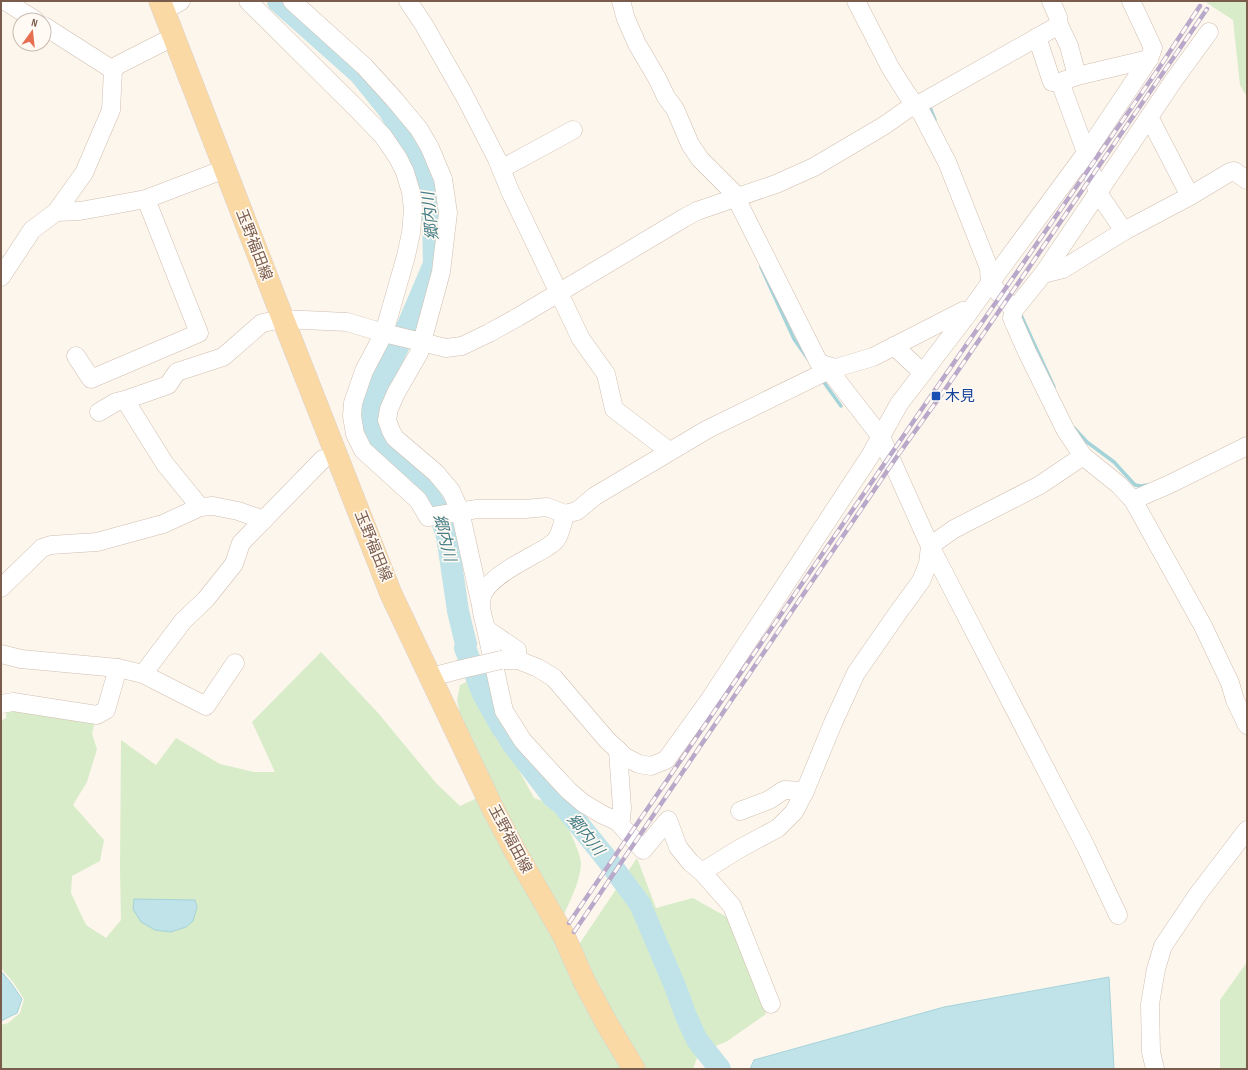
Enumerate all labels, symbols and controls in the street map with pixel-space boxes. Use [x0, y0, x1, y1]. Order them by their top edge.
north arrow [12, 12, 52, 52]
text: N [30, 16, 39, 30]
water label: 郷内川 [419, 189, 443, 241]
street label: 玉野福田線 [232, 207, 276, 283]
place label: 木見 [945, 387, 975, 406]
marker: 木見 [930, 390, 942, 402]
street label: 玉野福田線 [350, 508, 396, 584]
water label: 郷内川 [429, 512, 460, 566]
street label: 玉野福田線 [484, 801, 536, 877]
water label: 郷内川 [563, 810, 609, 861]

